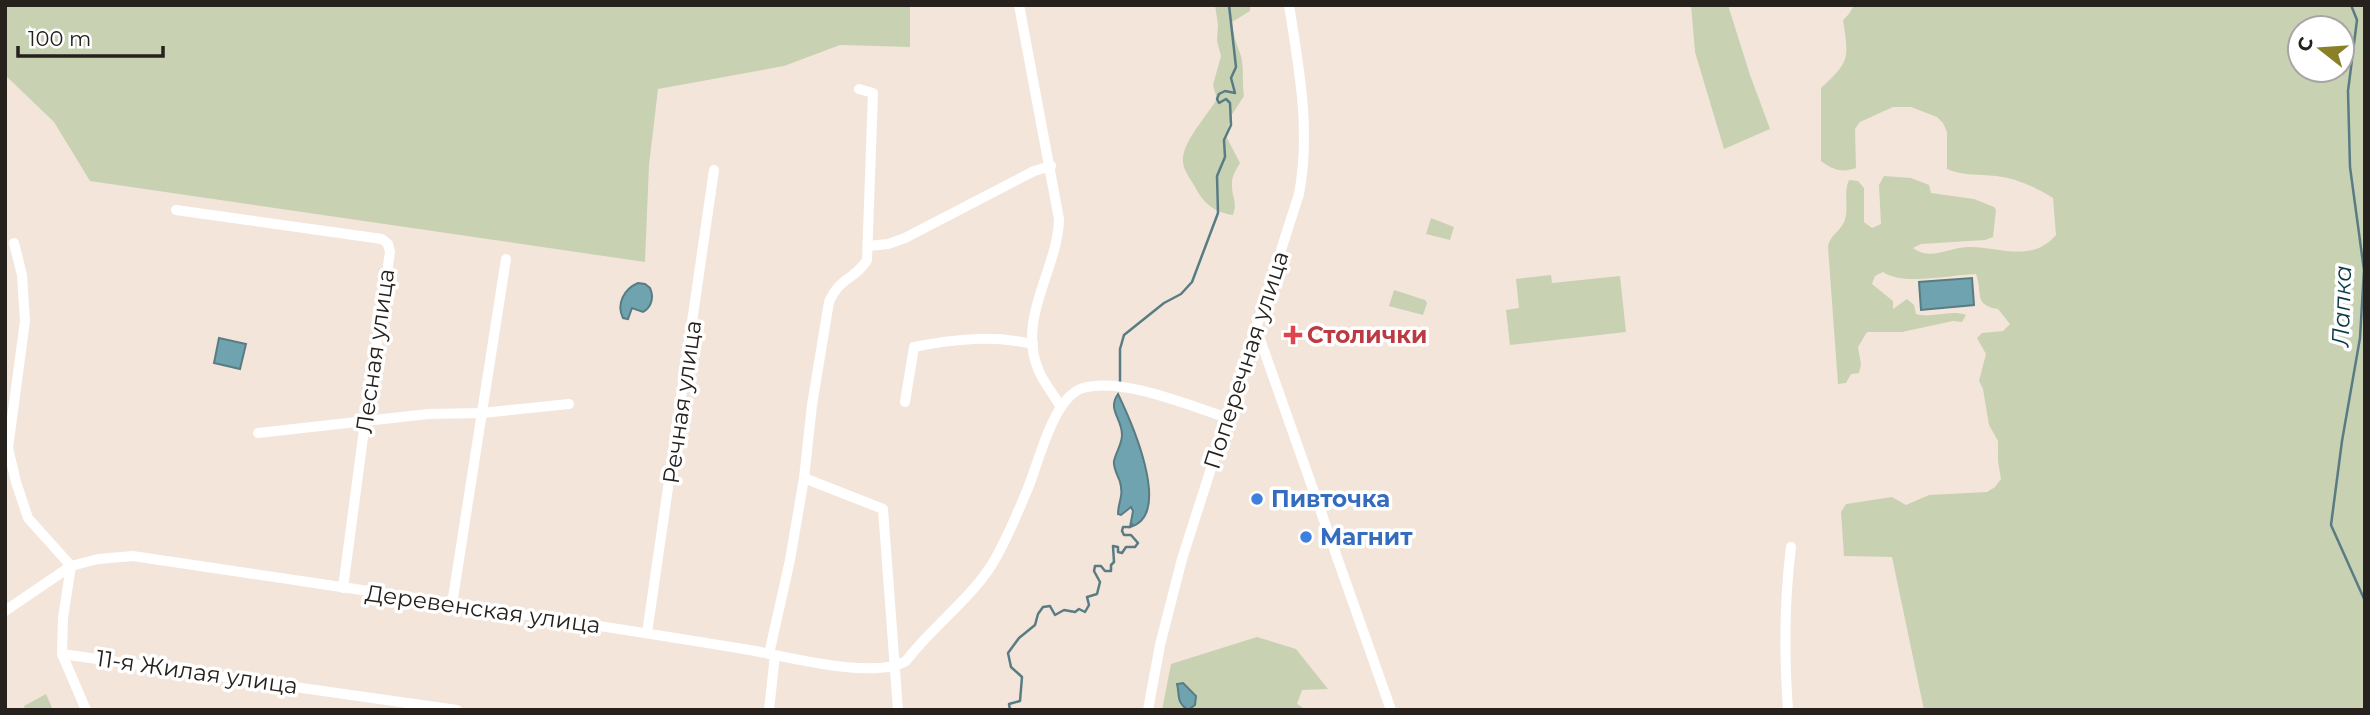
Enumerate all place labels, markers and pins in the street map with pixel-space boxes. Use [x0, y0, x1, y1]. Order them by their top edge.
place label: Столички [1307, 321, 1427, 349]
marker: Столички [1285, 327, 1301, 343]
place label: Пивточка [1271, 485, 1390, 513]
marker: Пивточка [1249, 491, 1265, 507]
place label: Магнит [1320, 523, 1413, 551]
marker: Магнит [1298, 529, 1314, 545]

